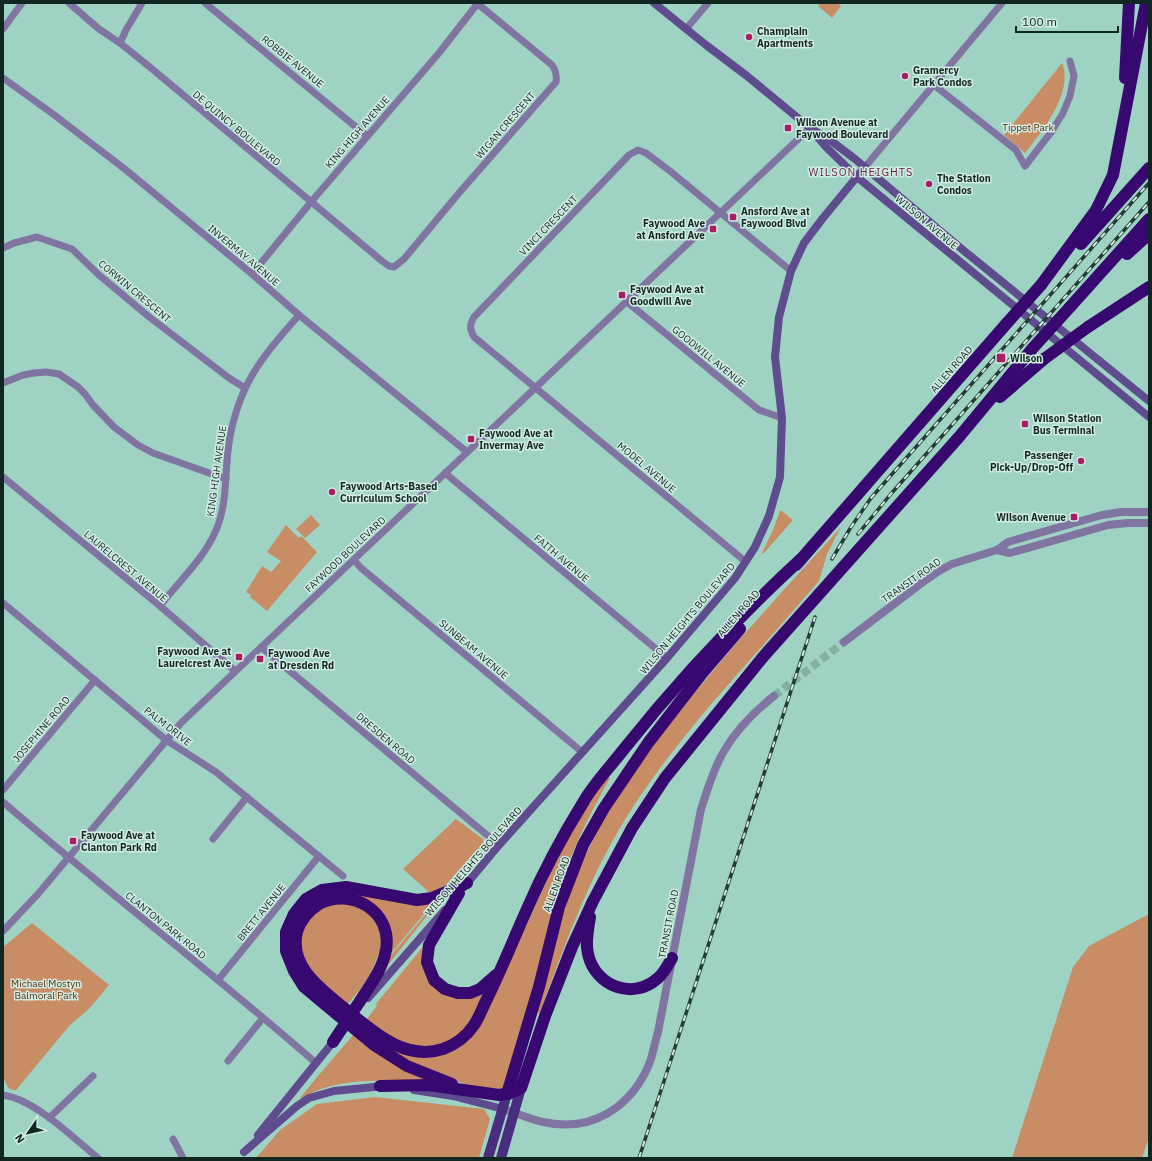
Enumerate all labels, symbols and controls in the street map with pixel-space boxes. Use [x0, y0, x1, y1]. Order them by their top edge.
scale bar [1016, 8, 1118, 34]
text: 100 m [1022, 14, 1057, 29]
place label: Champlain Apartments [757, 25, 813, 50]
street label: ROBBIE AVENUE [259, 32, 327, 91]
marker: Champlain Apartments [744, 32, 754, 42]
place label: Gramercy Park Condos [913, 64, 972, 89]
marker: Gramercy Park Condos [900, 71, 910, 81]
street label: DE QUINCY BOULEVARD [190, 88, 283, 169]
street label: WIGAN CRESCENT [473, 89, 538, 162]
street label: KING HIGH AVENUE [322, 93, 392, 171]
place label: Wilson Avenue at Faywood Boulevard [796, 116, 888, 141]
park label: Tippet Park [1002, 121, 1054, 134]
marker: Wilson Avenue at Faywood Boulevard [783, 123, 793, 133]
district label: WILSON HEIGHTS [809, 165, 913, 179]
place label: The Station Condos [937, 172, 991, 197]
marker: The Station Condos [924, 179, 934, 189]
street label: VINCI CRESCENT [516, 192, 581, 258]
street label: WILSON AVENUE [893, 192, 961, 252]
place label: Ansford Ave at Faywood Blvd [741, 205, 810, 230]
marker: Ansford Ave at Faywood Blvd [728, 212, 738, 222]
place label: Faywood Ave at Ansford Ave [636, 217, 705, 242]
street label: INVERMAY AVENUE [205, 222, 282, 289]
marker: Faywood Ave at Ansford Ave [708, 224, 718, 234]
street label: CORWIN CRESCENT [96, 257, 174, 326]
place label: Faywood Ave at Goodwill Ave [630, 283, 704, 308]
marker: Faywood Ave at Goodwill Ave [617, 290, 627, 300]
street label: GOODWILL AVENUE [669, 323, 748, 390]
street label: ALLEN ROAD [927, 343, 976, 395]
marker: Wilson [995, 352, 1007, 364]
place label: Wilson [1010, 352, 1042, 365]
place label: Wilson Station Bus Terminal [1033, 412, 1102, 437]
marker: Wilson Station Bus Terminal [1020, 419, 1030, 429]
street label: KING HIGH AVENUE [204, 425, 229, 517]
place label: Faywood Ave at Invermay Ave [479, 427, 553, 452]
marker: Faywood Ave at Invermay Ave [466, 434, 476, 444]
street label: MODEL AVENUE [615, 439, 679, 496]
place label: Passenger Pick-Up/Drop-Off [990, 449, 1073, 474]
marker: Passenger Pick-Up/Drop-Off [1076, 456, 1086, 466]
place label: Faywood Arts-Based Curriculum School [340, 480, 437, 505]
marker: Faywood Arts-Based Curriculum School [327, 487, 337, 497]
place label: Wilson Avenue [996, 511, 1066, 524]
marker: Wilson Avenue [1069, 512, 1079, 522]
street label: FAYWOOD BOULEVARD [302, 513, 389, 595]
street label: LAURELCREST AVENUE [81, 528, 170, 605]
street label: FAITH AVENUE [531, 531, 592, 585]
street label: TRANSIT ROAD [879, 555, 944, 606]
street label: WILSON HEIGHTS BOULEVARD [637, 560, 738, 677]
street label: ALLEN ROAD [714, 587, 763, 639]
street label: SUNBEAM AVENUE [436, 617, 511, 682]
place label: Faywood Ave at Laurelcrest Ave [157, 645, 231, 670]
place label: Faywood Ave at Dresden Rd [268, 647, 334, 672]
marker: Faywood Ave at Laurelcrest Ave [234, 652, 244, 662]
marker: Faywood Ave at Dresden Rd [255, 654, 265, 664]
street label: JOSEPHINE ROAD [10, 693, 73, 765]
street label: PALM DRIVE [141, 704, 194, 749]
street label: DRESDEN ROAD [354, 710, 418, 767]
street label: WILSON HEIGHTS BOULEVARD [422, 804, 525, 919]
place label: Faywood Ave at Clanton Park Rd [81, 829, 157, 854]
marker: Faywood Ave at Clanton Park Rd [68, 836, 78, 846]
street label: ALLEN ROAD [540, 854, 573, 914]
street label: BRETT AVENUE [234, 881, 289, 944]
street label: TRANSIT ROAD [655, 888, 682, 960]
street label: CLANTON PARK ROAD [123, 889, 209, 962]
park label: Michael Mostyn Balmoral Park [11, 977, 81, 1002]
north arrow [8, 1113, 48, 1153]
text: N [12, 1131, 28, 1146]

